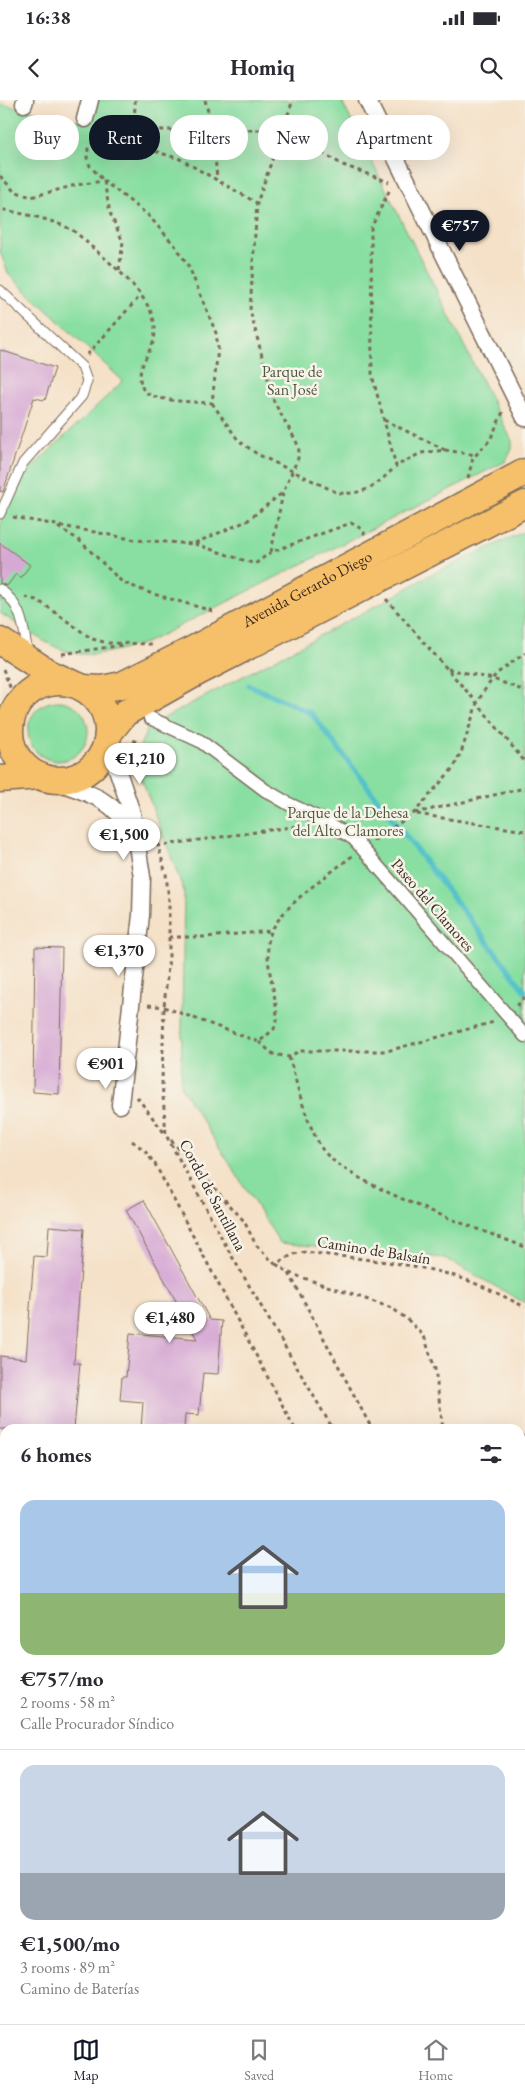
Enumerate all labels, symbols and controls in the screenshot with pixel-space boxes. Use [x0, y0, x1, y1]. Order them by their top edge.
text: 16:38 [25, 5, 71, 30]
text: Homiq [230, 53, 295, 82]
icon: back [20, 54, 48, 82]
icon: search [477, 54, 505, 82]
chip: Buy [15, 115, 79, 160]
chip: Rent [89, 115, 160, 160]
chip: Filters [170, 115, 248, 160]
chip: New [258, 115, 328, 160]
chip: Apartment [338, 115, 450, 160]
pin: €757 [430, 210, 490, 252]
text: €757 [441, 215, 479, 236]
park label: Parque de San José [262, 361, 322, 400]
street label: Avenida Gerardo Diego [237, 545, 376, 632]
pin: €1,210 [99, 742, 181, 785]
text: €1,210 [115, 748, 165, 769]
park label: Parque de la Dehesa del Alto Clamores [287, 802, 409, 841]
pin: €1,500 [83, 818, 165, 861]
text: €1,500 [99, 824, 149, 845]
street label: Paseo del Clamores [387, 854, 479, 956]
pin: €1,370 [78, 934, 160, 977]
text: €1,370 [94, 940, 144, 961]
pin: €901 [76, 1048, 136, 1090]
text: €901 [87, 1053, 125, 1074]
street label: Cordel de Santillana [175, 1135, 252, 1255]
street label: Camino de Balsaín [316, 1231, 433, 1269]
pin: €1,480 [129, 1302, 211, 1344]
text: €1,480 [145, 1307, 195, 1328]
icon: filters [477, 1440, 505, 1468]
text: 6 homes [20, 1441, 92, 1468]
icon: home [218, 1532, 308, 1622]
text: €757/mo [20, 1665, 104, 1692]
text: 2 rooms · 58 m² [20, 1692, 115, 1713]
text: Calle Procurador Síndico [20, 1713, 174, 1734]
icon: home [218, 1798, 308, 1888]
text: €1,500/mo [20, 1930, 120, 1957]
text: 3 rooms · 89 m² [20, 1957, 115, 1978]
text: Camino de Baterías [20, 1978, 139, 1999]
tab: Map [72, 2036, 100, 2084]
tab: Saved [244, 2036, 274, 2084]
tab: Home [418, 2036, 453, 2084]

